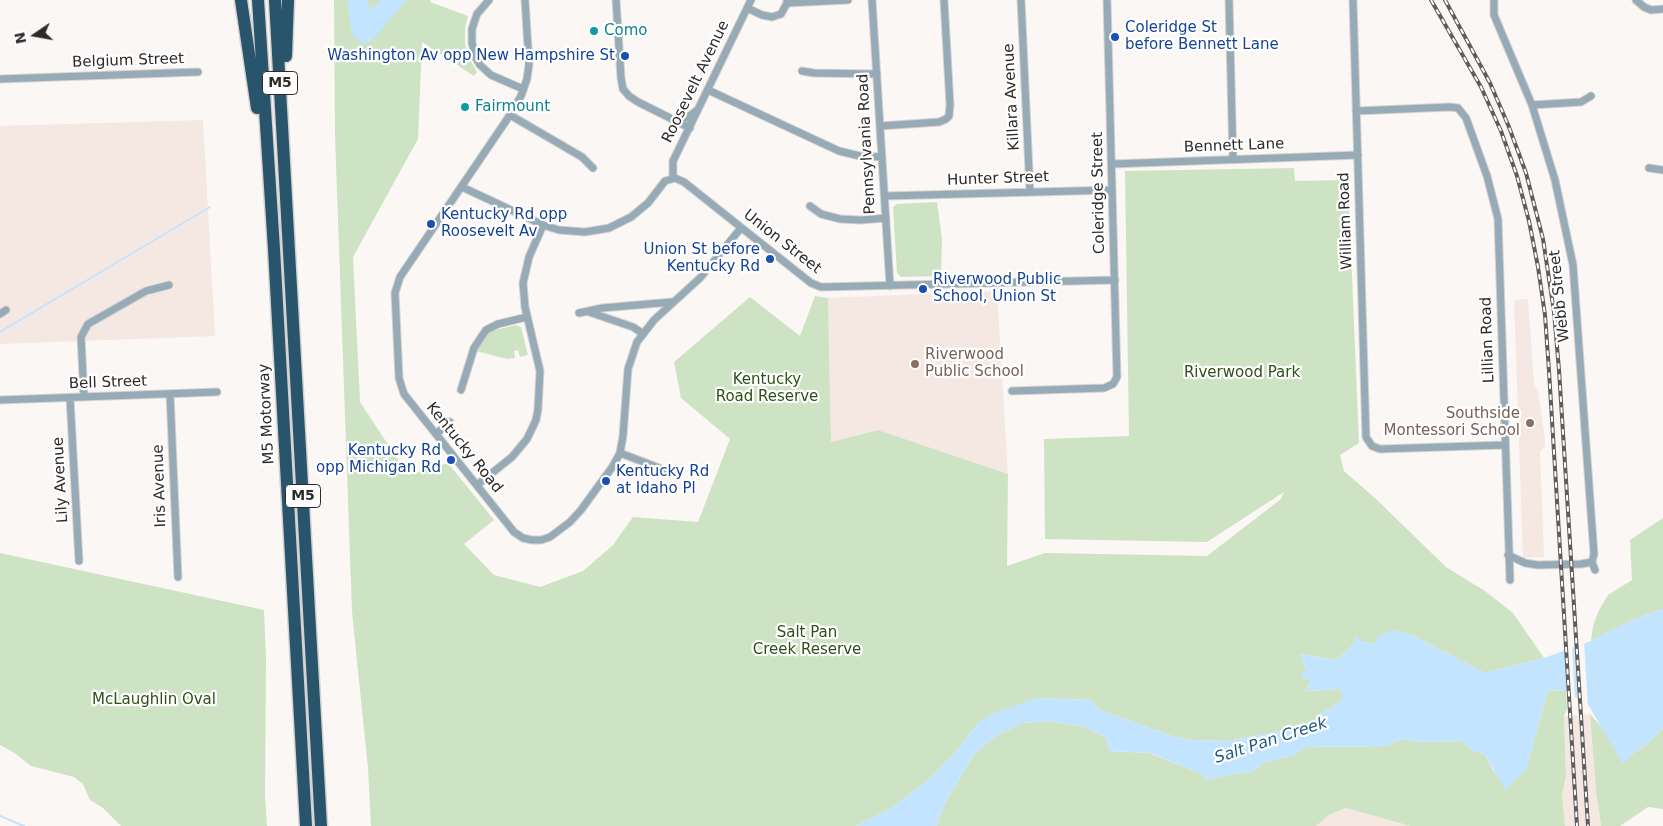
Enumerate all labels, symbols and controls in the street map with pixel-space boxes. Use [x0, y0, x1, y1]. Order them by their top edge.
north arrow [10, 10, 60, 60]
street label: Roosevelt Avenue [659, 18, 733, 146]
place label: Coleridge St before Bennett Lane [1125, 19, 1279, 54]
place label: Como [604, 22, 647, 40]
marker: Como [588, 25, 600, 37]
text: N [11, 31, 29, 46]
marker: Coleridge St before Bennett Lane [1109, 31, 1121, 43]
street label: Killara Avenue [1000, 43, 1024, 151]
place label: Washington Av opp New Hampshire St [327, 47, 615, 65]
street label: Belgium Street [72, 50, 184, 72]
marker: Washington Av opp New Hampshire St [619, 50, 631, 62]
road number: M5 [262, 72, 298, 95]
street label: Pennsylvania Road [854, 73, 880, 215]
place label: Fairmount [475, 98, 550, 116]
marker: Fairmount [459, 101, 471, 113]
street label: Coleridge Street [1089, 132, 1109, 254]
street label: Bennett Lane [1183, 135, 1285, 157]
street label: Hunter Street [947, 168, 1049, 190]
street label: William Road [1335, 172, 1357, 270]
place label: Kentucky Rd opp Roosevelt Av [441, 206, 567, 241]
street label: Union Street [740, 206, 824, 278]
marker: Kentucky Rd opp Roosevelt Av [425, 218, 437, 230]
place label: Union St before Kentucky Rd [643, 241, 760, 276]
street label: Webb Street [1546, 249, 1574, 343]
marker: Union St before Kentucky Rd [764, 253, 776, 265]
place label: Riverwood Public School, Union St [933, 271, 1061, 306]
marker: Riverwood Public School, Union St [917, 283, 929, 295]
street label: Lillian Road [1478, 297, 1498, 383]
place label: Riverwood Public School [925, 346, 1024, 381]
marker: Riverwood Public School [909, 358, 921, 370]
street label: M5 Motorway [255, 363, 279, 465]
park label: Riverwood Park [1184, 364, 1300, 382]
park label: Kentucky Road Reserve [716, 371, 818, 406]
street label: Bell Street [69, 373, 147, 393]
street label: Kentucky Road [422, 399, 506, 497]
place label: Southside Montessori School [1384, 405, 1520, 440]
marker: Southside Montessori School [1524, 417, 1536, 429]
street label: Lily Avenue [50, 437, 72, 523]
place label: Kentucky Rd opp Michigan Rd [316, 442, 441, 477]
street label: Iris Avenue [150, 444, 170, 528]
marker: Kentucky Rd opp Michigan Rd [445, 454, 457, 466]
place label: Kentucky Rd at Idaho Pl [616, 463, 709, 498]
marker: Kentucky Rd at Idaho Pl [600, 475, 612, 487]
road number: M5 [286, 484, 320, 508]
park label: Salt Pan Creek Reserve [753, 624, 861, 659]
park label: McLaughlin Oval [92, 691, 216, 709]
water label: Salt Pan Creek [1212, 714, 1330, 768]

